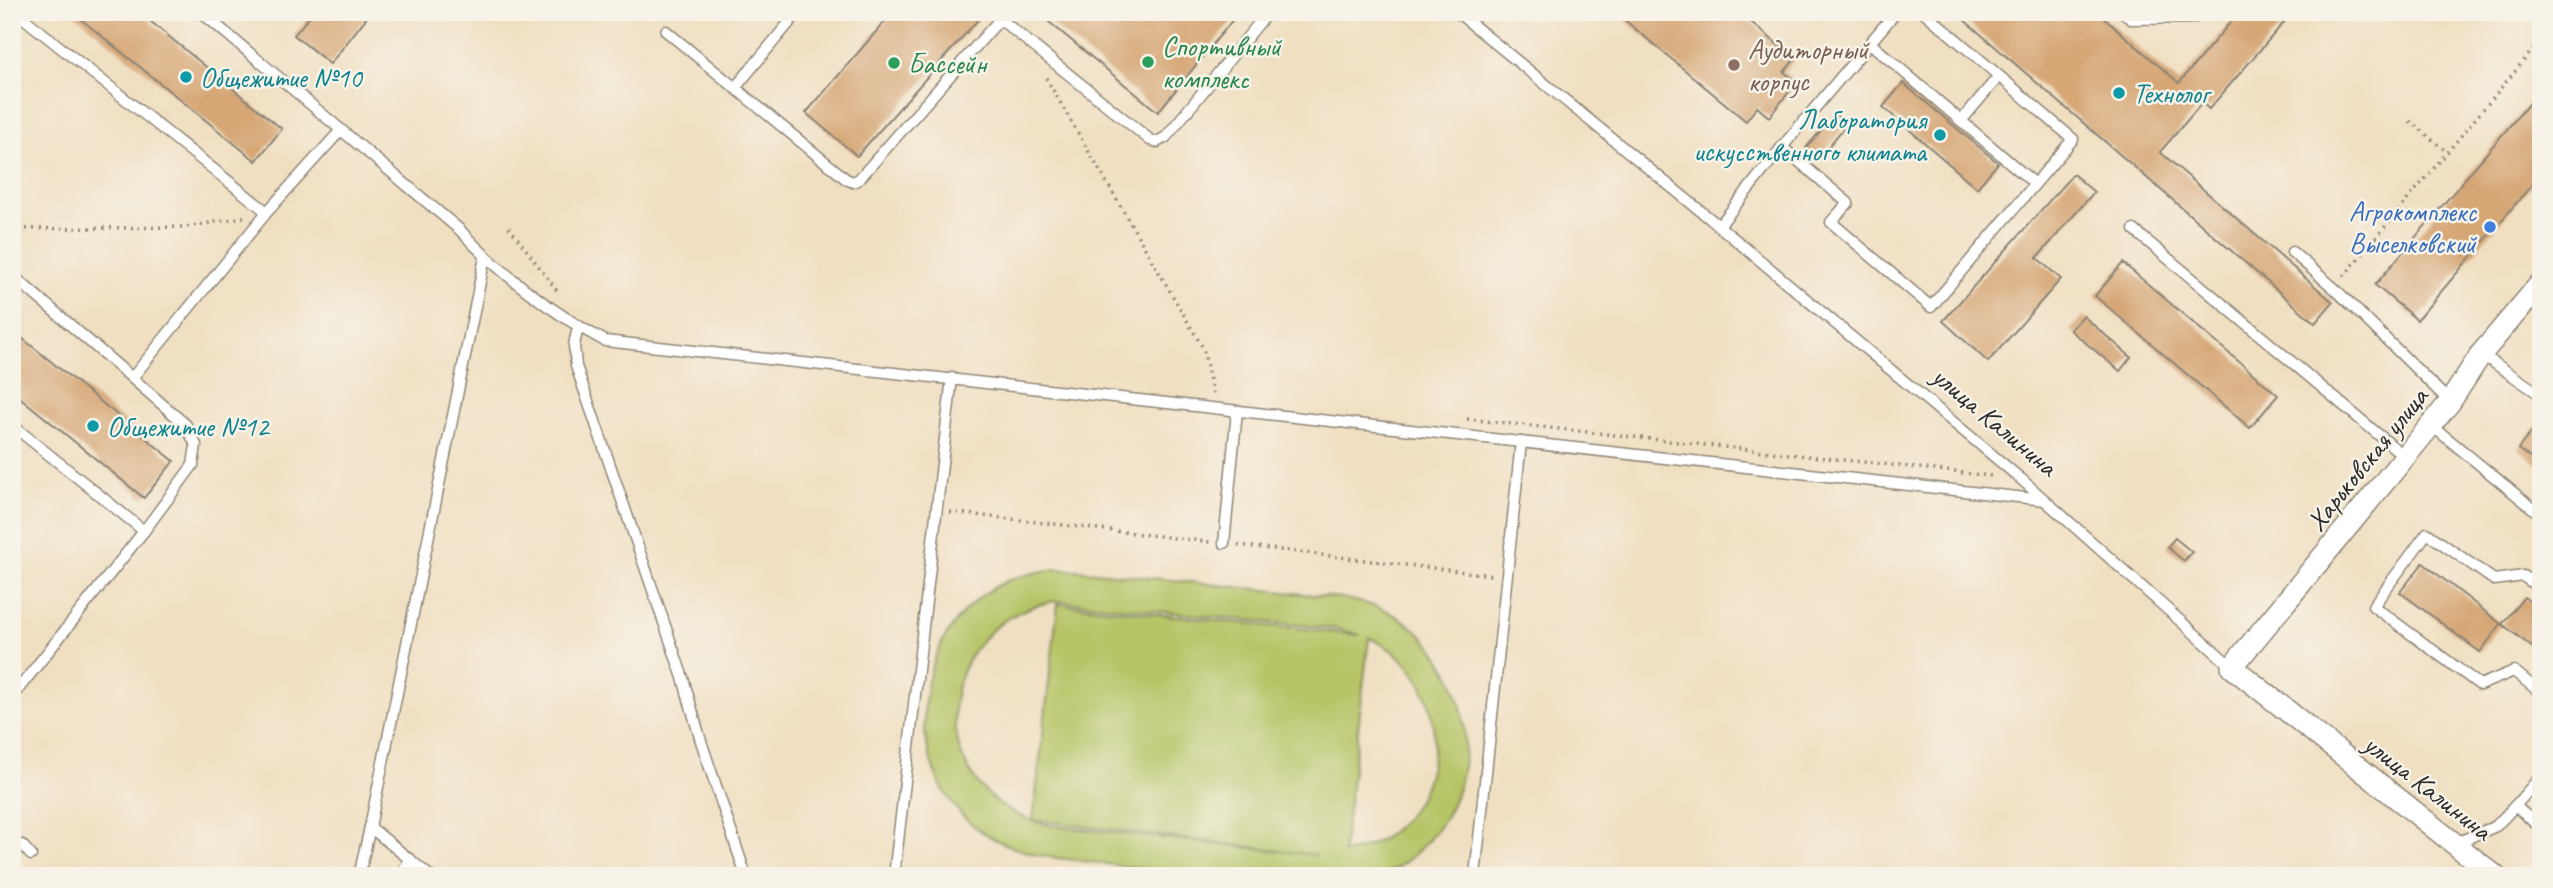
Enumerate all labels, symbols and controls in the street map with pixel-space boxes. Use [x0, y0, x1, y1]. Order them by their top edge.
place label: Спортивный комплекс [1162, 29, 1282, 96]
place label: Аудиторный корпус [1748, 32, 1870, 99]
place label: Бассейн [908, 46, 988, 81]
marker: Спортивный комплекс [1140, 54, 1156, 70]
marker: Бассейн [886, 55, 902, 71]
marker: Аудиторный корпус [1726, 57, 1742, 73]
place label: Общежитие №10 [200, 60, 364, 95]
marker: Общежитие №10 [178, 69, 194, 85]
place label: Технолог [2133, 76, 2213, 111]
marker: Технолог [2111, 85, 2127, 101]
place label: Лаборатория искусственного климата [1693, 102, 1928, 169]
marker: Лаборатория искусственного климата [1932, 127, 1948, 143]
place label: Агрокомплекс Выселковский [2349, 194, 2477, 261]
marker: Агрокомплекс Выселковский [2482, 219, 2498, 235]
street label: улица Калинина [1924, 357, 2066, 485]
street label: Харьковская улица [2299, 379, 2437, 538]
place label: Общежитие №12 [107, 409, 271, 444]
marker: Общежитие №12 [85, 418, 101, 434]
street label: улица Калинина [2355, 725, 2500, 849]

